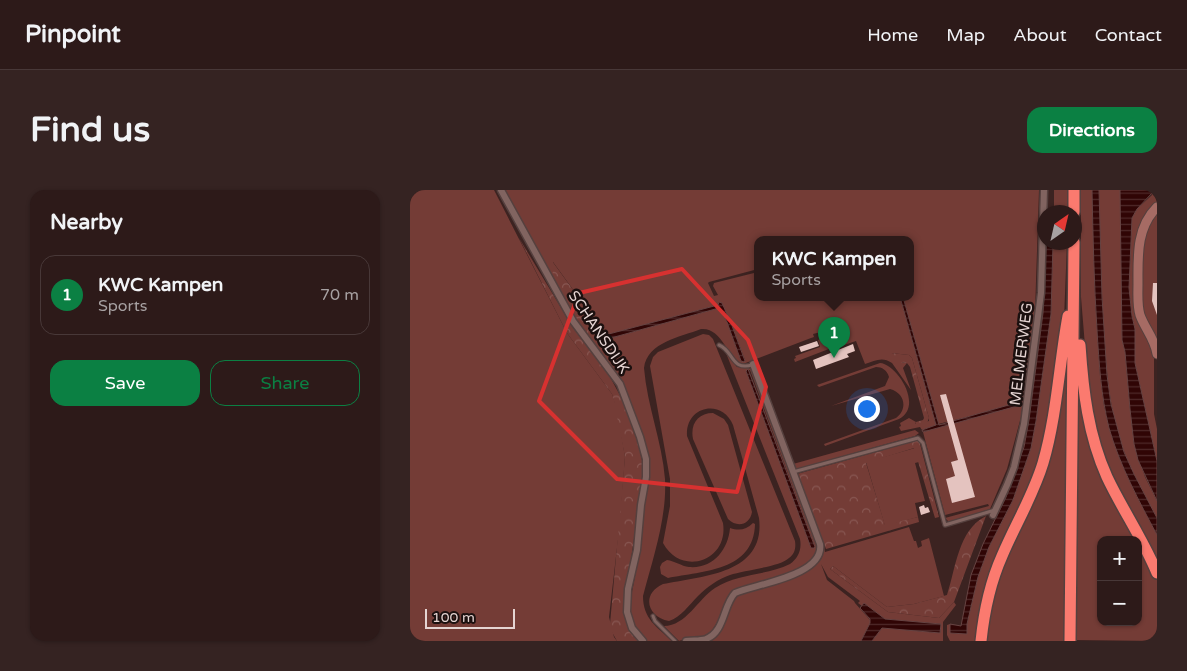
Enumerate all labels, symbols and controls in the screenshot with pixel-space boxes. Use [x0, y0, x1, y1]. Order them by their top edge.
text: Pinpoint [25, 20, 121, 49]
text: Home [867, 24, 918, 46]
text: Map [946, 24, 985, 46]
text: About [1013, 24, 1067, 46]
text: Contact [1095, 24, 1162, 46]
button: Directions [1027, 107, 1157, 153]
text: Find us [30, 109, 150, 151]
north arrow [1037, 205, 1082, 250]
text: Nearby [50, 210, 123, 235]
popup [754, 236, 914, 301]
text: KWC Kampen [771, 248, 897, 270]
text: Sports [771, 270, 821, 290]
text: KWC Kampen [98, 274, 223, 296]
text: 1 [62, 285, 72, 305]
text: 70 m [320, 285, 359, 305]
street label: SCHANSDIJK [565, 287, 633, 377]
text: Sports [98, 296, 147, 316]
street label: MELMERWEG [1006, 302, 1036, 406]
pin: 1 [818, 317, 850, 358]
button: Save [50, 360, 200, 406]
button: Share [210, 360, 360, 406]
your location [854, 396, 880, 422]
map controls [1097, 536, 1142, 626]
button: + [1097, 536, 1142, 581]
button: − [1097, 581, 1142, 626]
scale bar [425, 606, 515, 629]
text: 100 m [432, 609, 475, 626]

